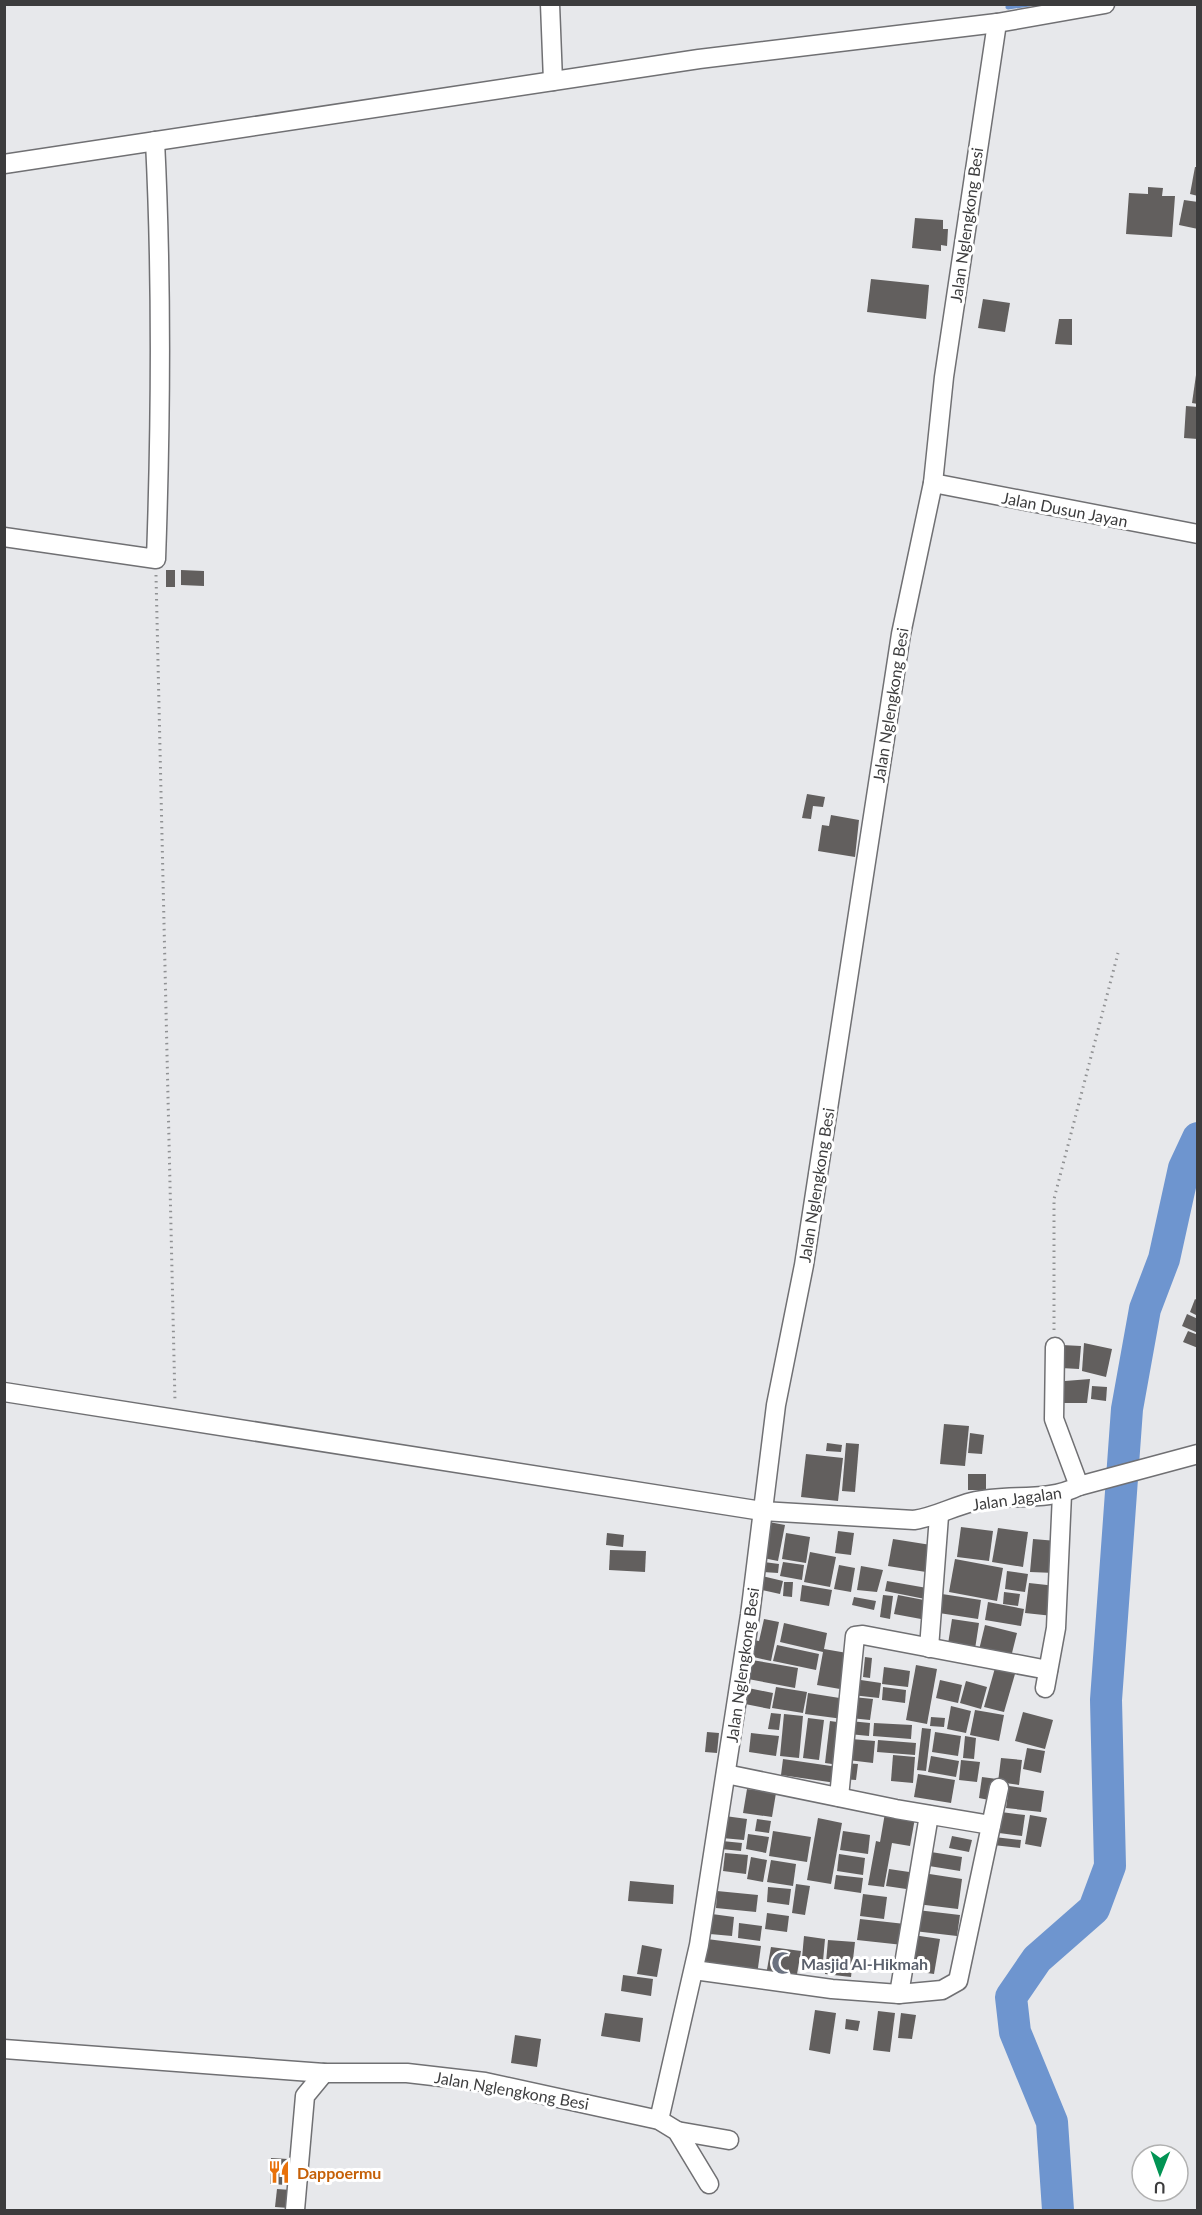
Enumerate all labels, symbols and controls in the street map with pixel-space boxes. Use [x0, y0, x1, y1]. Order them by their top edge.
street label: Jalan Nglengkong Besi [946, 146, 986, 304]
street label: Jalan Dusun Jayan [1001, 487, 1129, 531]
street label: Jalan Nglengkong Besi [868, 626, 912, 784]
street label: Jalan Nglengkong Besi [794, 1106, 838, 1264]
street label: Jalan Jagalan [971, 1482, 1063, 1514]
street label: Jalan Nglengkong Besi [722, 1586, 762, 1744]
mosque icon: Masjid Al-Hikmah [770, 1950, 796, 1976]
place label: Masjid Al-Hikmah [801, 1954, 928, 1973]
street label: Jalan Nglengkong Besi [433, 2067, 591, 2113]
north arrow [1130, 2143, 1190, 2203]
restaurant icon: Dappoermu [266, 2159, 292, 2185]
place label: Dappoermu [297, 2163, 381, 2182]
text: U [1154, 2179, 1166, 2198]

